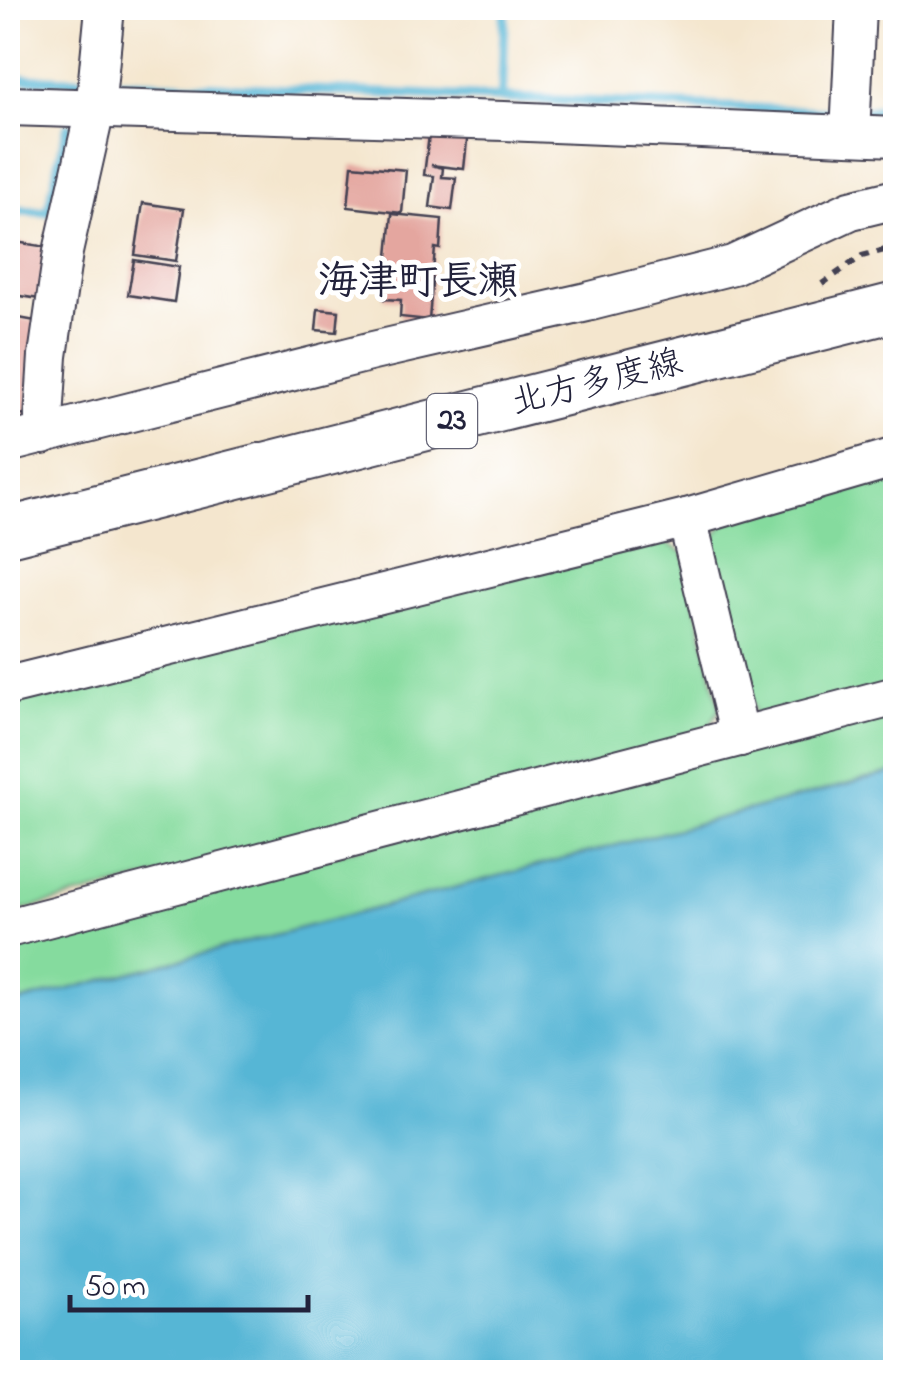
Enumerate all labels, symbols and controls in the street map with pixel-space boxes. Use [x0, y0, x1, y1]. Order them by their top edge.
district label: 海津町長瀬 [318, 254, 518, 313]
street label: 北方多度線 [506, 338, 688, 430]
road number: 23 [427, 394, 477, 448]
scale bar [70, 1250, 308, 1312]
text: 50 m [85, 1266, 146, 1310]

